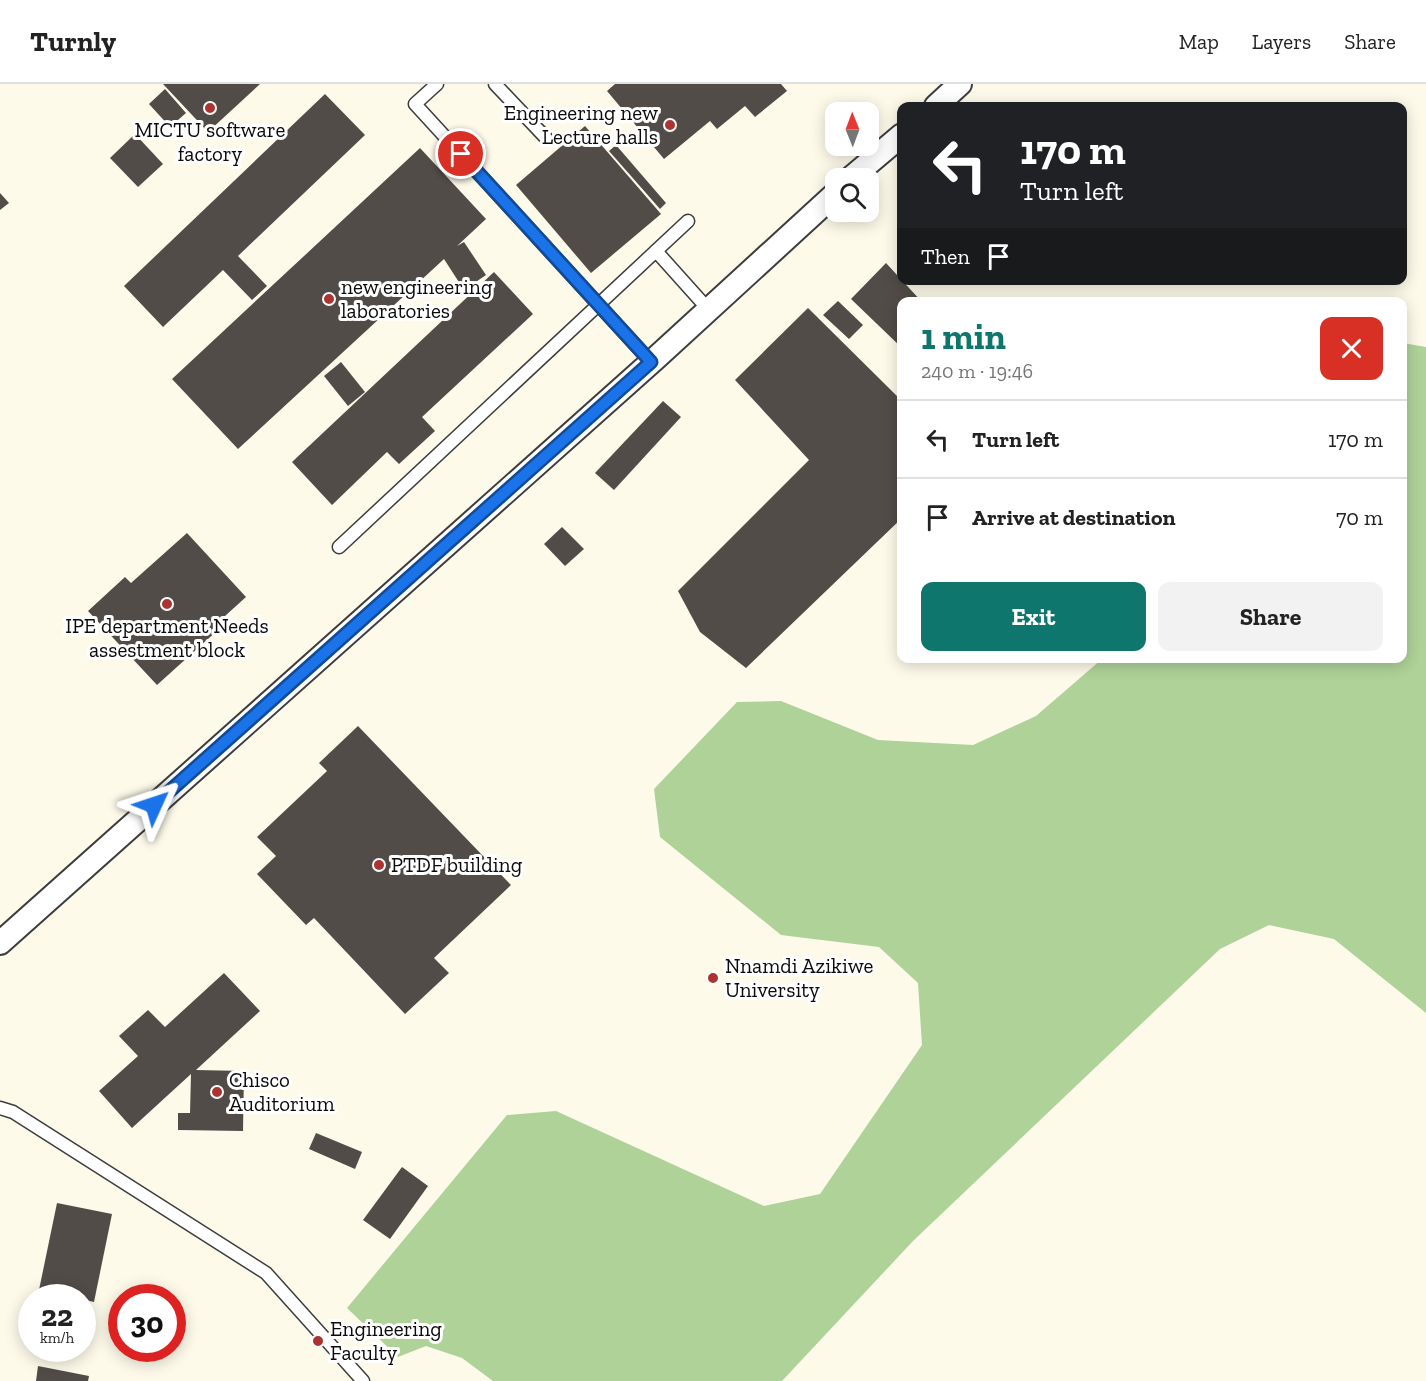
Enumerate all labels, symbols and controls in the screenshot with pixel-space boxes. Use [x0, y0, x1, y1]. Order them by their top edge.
text: Turnly [30, 25, 116, 58]
text: Map [1179, 29, 1219, 54]
text: Layers [1252, 29, 1311, 54]
text: Share [1344, 29, 1396, 54]
place label: Engineering new Lecture halls [504, 100, 658, 149]
marker: MICTU software factory [203, 101, 217, 115]
north arrow [825, 102, 879, 156]
map controls [825, 102, 879, 222]
place label: MICTU software factory [135, 117, 286, 166]
marker: Engineering new Lecture halls [663, 118, 677, 132]
text: 170 m [1020, 124, 1126, 175]
icon: left [921, 126, 999, 204]
pin [435, 128, 486, 179]
icon: arrive [444, 137, 477, 170]
button: search [825, 168, 879, 222]
text: Turn left [1020, 175, 1123, 207]
icon: arrive [982, 240, 1015, 273]
text: Then [921, 243, 970, 270]
place label: new engineering laboratories [341, 274, 493, 323]
marker: new engineering laboratories [322, 292, 336, 306]
text: 1 min [921, 315, 1006, 358]
button: close [1320, 317, 1383, 380]
text: 240 m · 19:46 [921, 359, 1033, 383]
icon: left [921, 423, 954, 456]
text: Turn left [972, 426, 1059, 453]
text: 170 m [1328, 426, 1383, 453]
icon: arrive [921, 501, 954, 534]
text: Arrive at destination [972, 504, 1175, 531]
text: 70 m [1336, 504, 1383, 531]
button: Exit [921, 582, 1146, 651]
button: Share [1158, 582, 1383, 651]
marker: IPE department Needs assestment block [160, 597, 174, 611]
place label: IPE department Needs assestment block [65, 613, 269, 662]
position arrow [122, 773, 186, 837]
place label: PTDF building [391, 852, 523, 877]
marker: PTDF building [372, 858, 386, 872]
place label: Nnamdi Azikiwe University [725, 953, 874, 1002]
marker: Nnamdi Azikiwe University [706, 971, 720, 985]
place label: Chisco Auditorium [229, 1067, 335, 1116]
marker: Chisco Auditorium [210, 1085, 224, 1099]
speed limit sign: 30 [108, 1284, 186, 1362]
text: 22 [41, 1298, 73, 1334]
place label: Engineering Faculty [330, 1316, 442, 1365]
text: km/h [40, 1329, 74, 1347]
marker: Engineering Faculty [311, 1334, 325, 1348]

